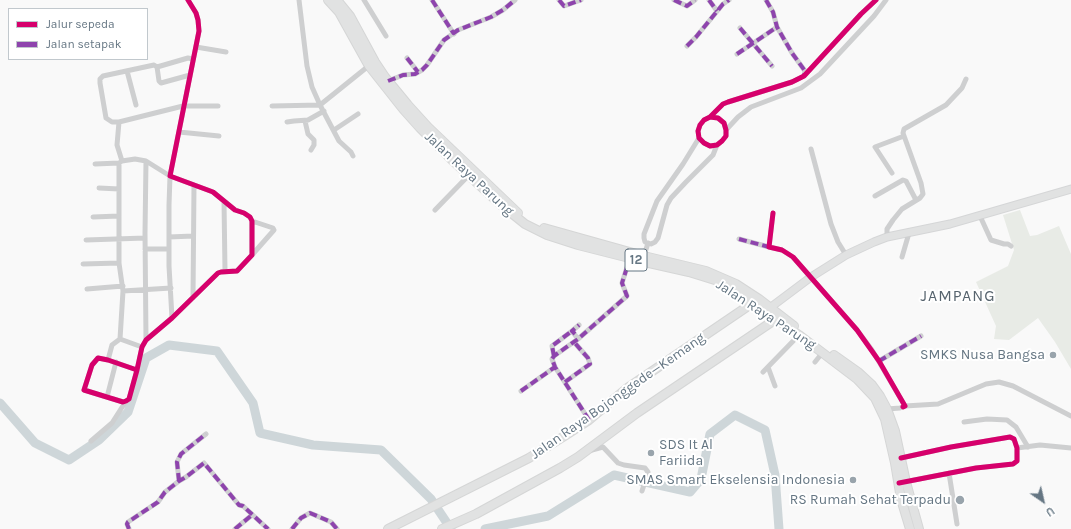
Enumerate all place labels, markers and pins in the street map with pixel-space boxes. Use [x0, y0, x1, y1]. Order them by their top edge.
place label: SMKS Nusa Bangsa [920, 347, 1045, 363]
marker: SMKS Nusa Bangsa [1048, 350, 1058, 360]
place label: SDS It Al Fariida [659, 437, 713, 470]
marker: SDS It Al Fariida [646, 448, 656, 458]
place label: SMAS Smart Ekselensia Indonesia [626, 472, 845, 488]
marker: SMAS Smart Ekselensia Indonesia [848, 475, 858, 485]
place label: RS Rumah Sehat Terpadu [790, 492, 951, 508]
marker: RS Rumah Sehat Terpadu [954, 494, 966, 506]

